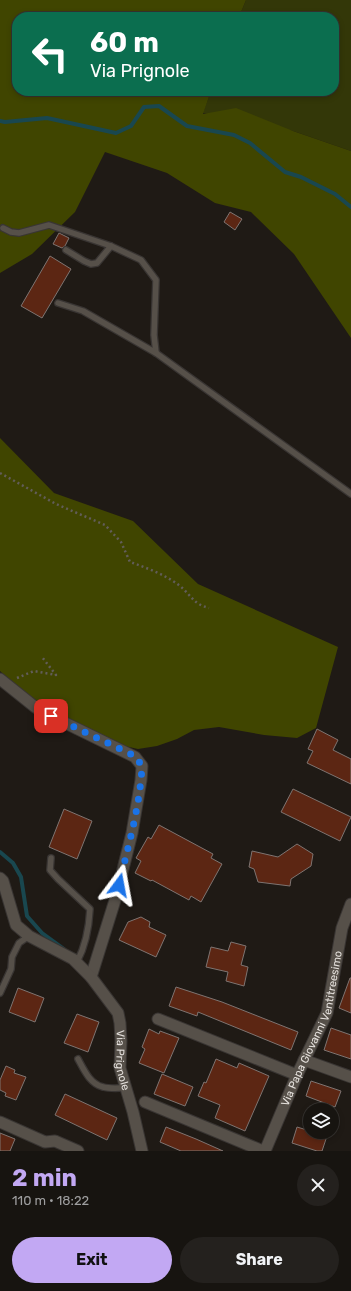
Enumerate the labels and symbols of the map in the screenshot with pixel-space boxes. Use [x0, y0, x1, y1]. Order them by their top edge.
pin [34, 699, 68, 733]
position arrow [98, 864, 140, 906]
street label: Via Papa Giovanni Ventitreesimo [278, 950, 344, 1108]
street label: Via Prignole [113, 1030, 133, 1092]

